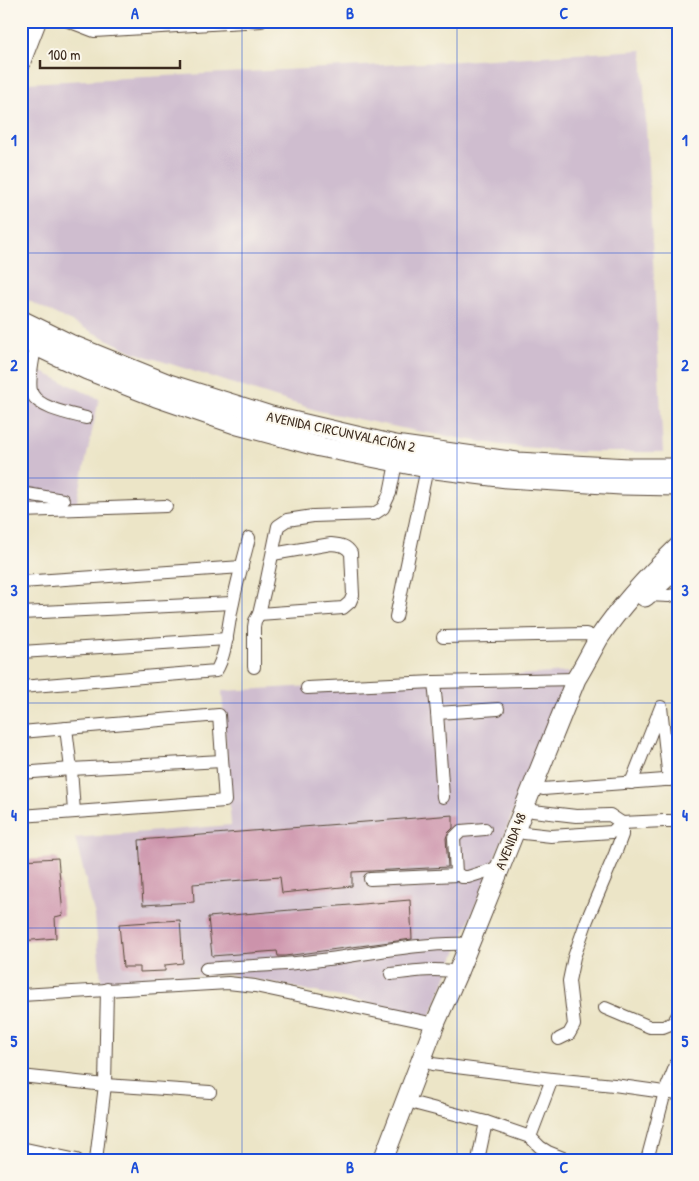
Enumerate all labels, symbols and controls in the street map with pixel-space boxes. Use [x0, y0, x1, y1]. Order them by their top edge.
text: A [131, 2, 139, 24]
text: B [346, 2, 354, 24]
text: C [560, 2, 569, 24]
scale bar [40, 38, 180, 70]
text: 100 m [48, 44, 81, 65]
text: 1 [11, 129, 17, 151]
text: 1 [682, 129, 688, 151]
text: 2 [10, 354, 18, 376]
text: 2 [681, 354, 689, 376]
street label: AVENIDA CIRCUNVALACIÓN 2 [265, 406, 417, 456]
text: 3 [10, 579, 18, 601]
text: 3 [681, 579, 689, 601]
text: 4 [11, 804, 17, 826]
text: 4 [682, 804, 688, 826]
street label: AVENIDA 48 [490, 810, 530, 872]
text: 5 [11, 1030, 18, 1052]
text: 5 [682, 1030, 689, 1052]
text: A [131, 1156, 139, 1178]
text: B [346, 1156, 354, 1178]
text: C [560, 1156, 569, 1178]

